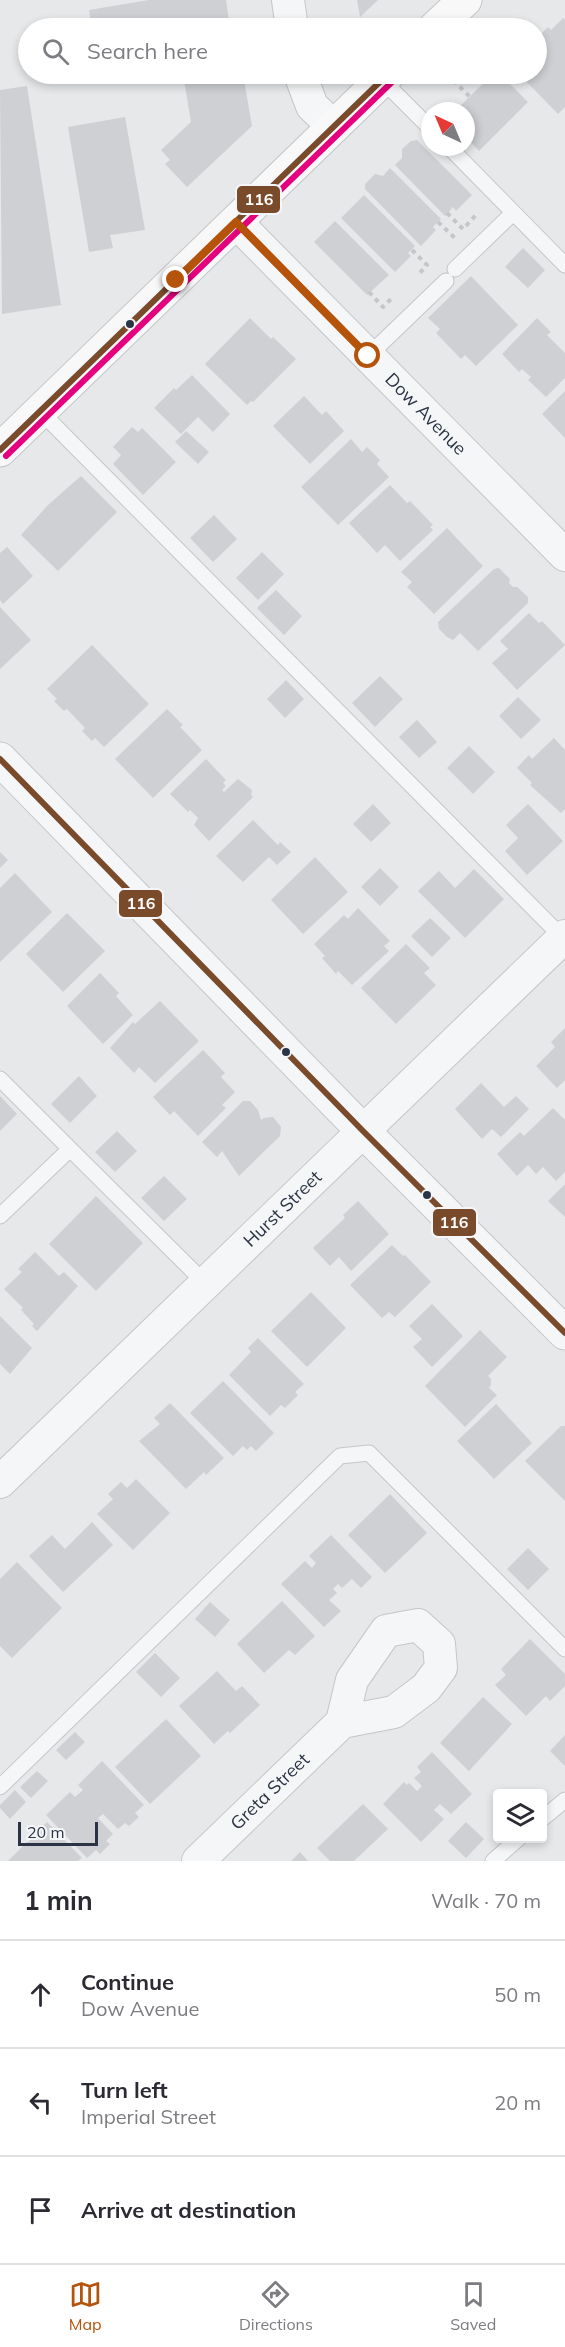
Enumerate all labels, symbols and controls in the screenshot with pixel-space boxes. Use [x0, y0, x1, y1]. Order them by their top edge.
search box [18, 18, 547, 84]
icon: search [39, 35, 72, 68]
text: Search here [87, 37, 208, 65]
north arrow [421, 102, 475, 156]
line badge: 116 [236, 185, 281, 214]
text: 116 [245, 189, 274, 209]
route end [162, 266, 188, 292]
unlabelled marker [124, 318, 136, 330]
route start [354, 342, 380, 368]
street label: Dow Avenue [380, 368, 472, 460]
line badge: 116 [118, 889, 163, 918]
text: 116 [127, 893, 156, 913]
unlabelled marker [280, 1046, 292, 1058]
street label: Hurst Street [238, 1165, 326, 1252]
unlabelled marker [421, 1189, 433, 1201]
line badge: 116 [432, 1208, 477, 1237]
text: 116 [440, 1212, 469, 1232]
street label: Greta Street [225, 1748, 314, 1835]
map controls [493, 1789, 547, 1843]
button: layers [493, 1789, 547, 1843]
scale bar [18, 1819, 98, 1846]
text: 20 m [27, 1822, 64, 1842]
text: 1 min [24, 1884, 93, 1917]
text: Walk · 70 m [431, 1888, 541, 1913]
text: Continue [81, 1968, 174, 1996]
icon: ahead [24, 1978, 57, 2011]
text: 50 m [494, 1982, 541, 2007]
text: Dow Avenue [81, 1996, 199, 2021]
text: Turn left [81, 2076, 168, 2104]
icon: left [24, 2086, 57, 2119]
text: 20 m [494, 2090, 541, 2115]
text: Imperial Street [81, 2104, 216, 2129]
icon: arrive [24, 2194, 57, 2227]
text: Arrive at destination [81, 2196, 296, 2224]
tab: Map [69, 2278, 102, 2334]
tab: Directions [239, 2278, 313, 2334]
tab: Saved [450, 2278, 496, 2334]

